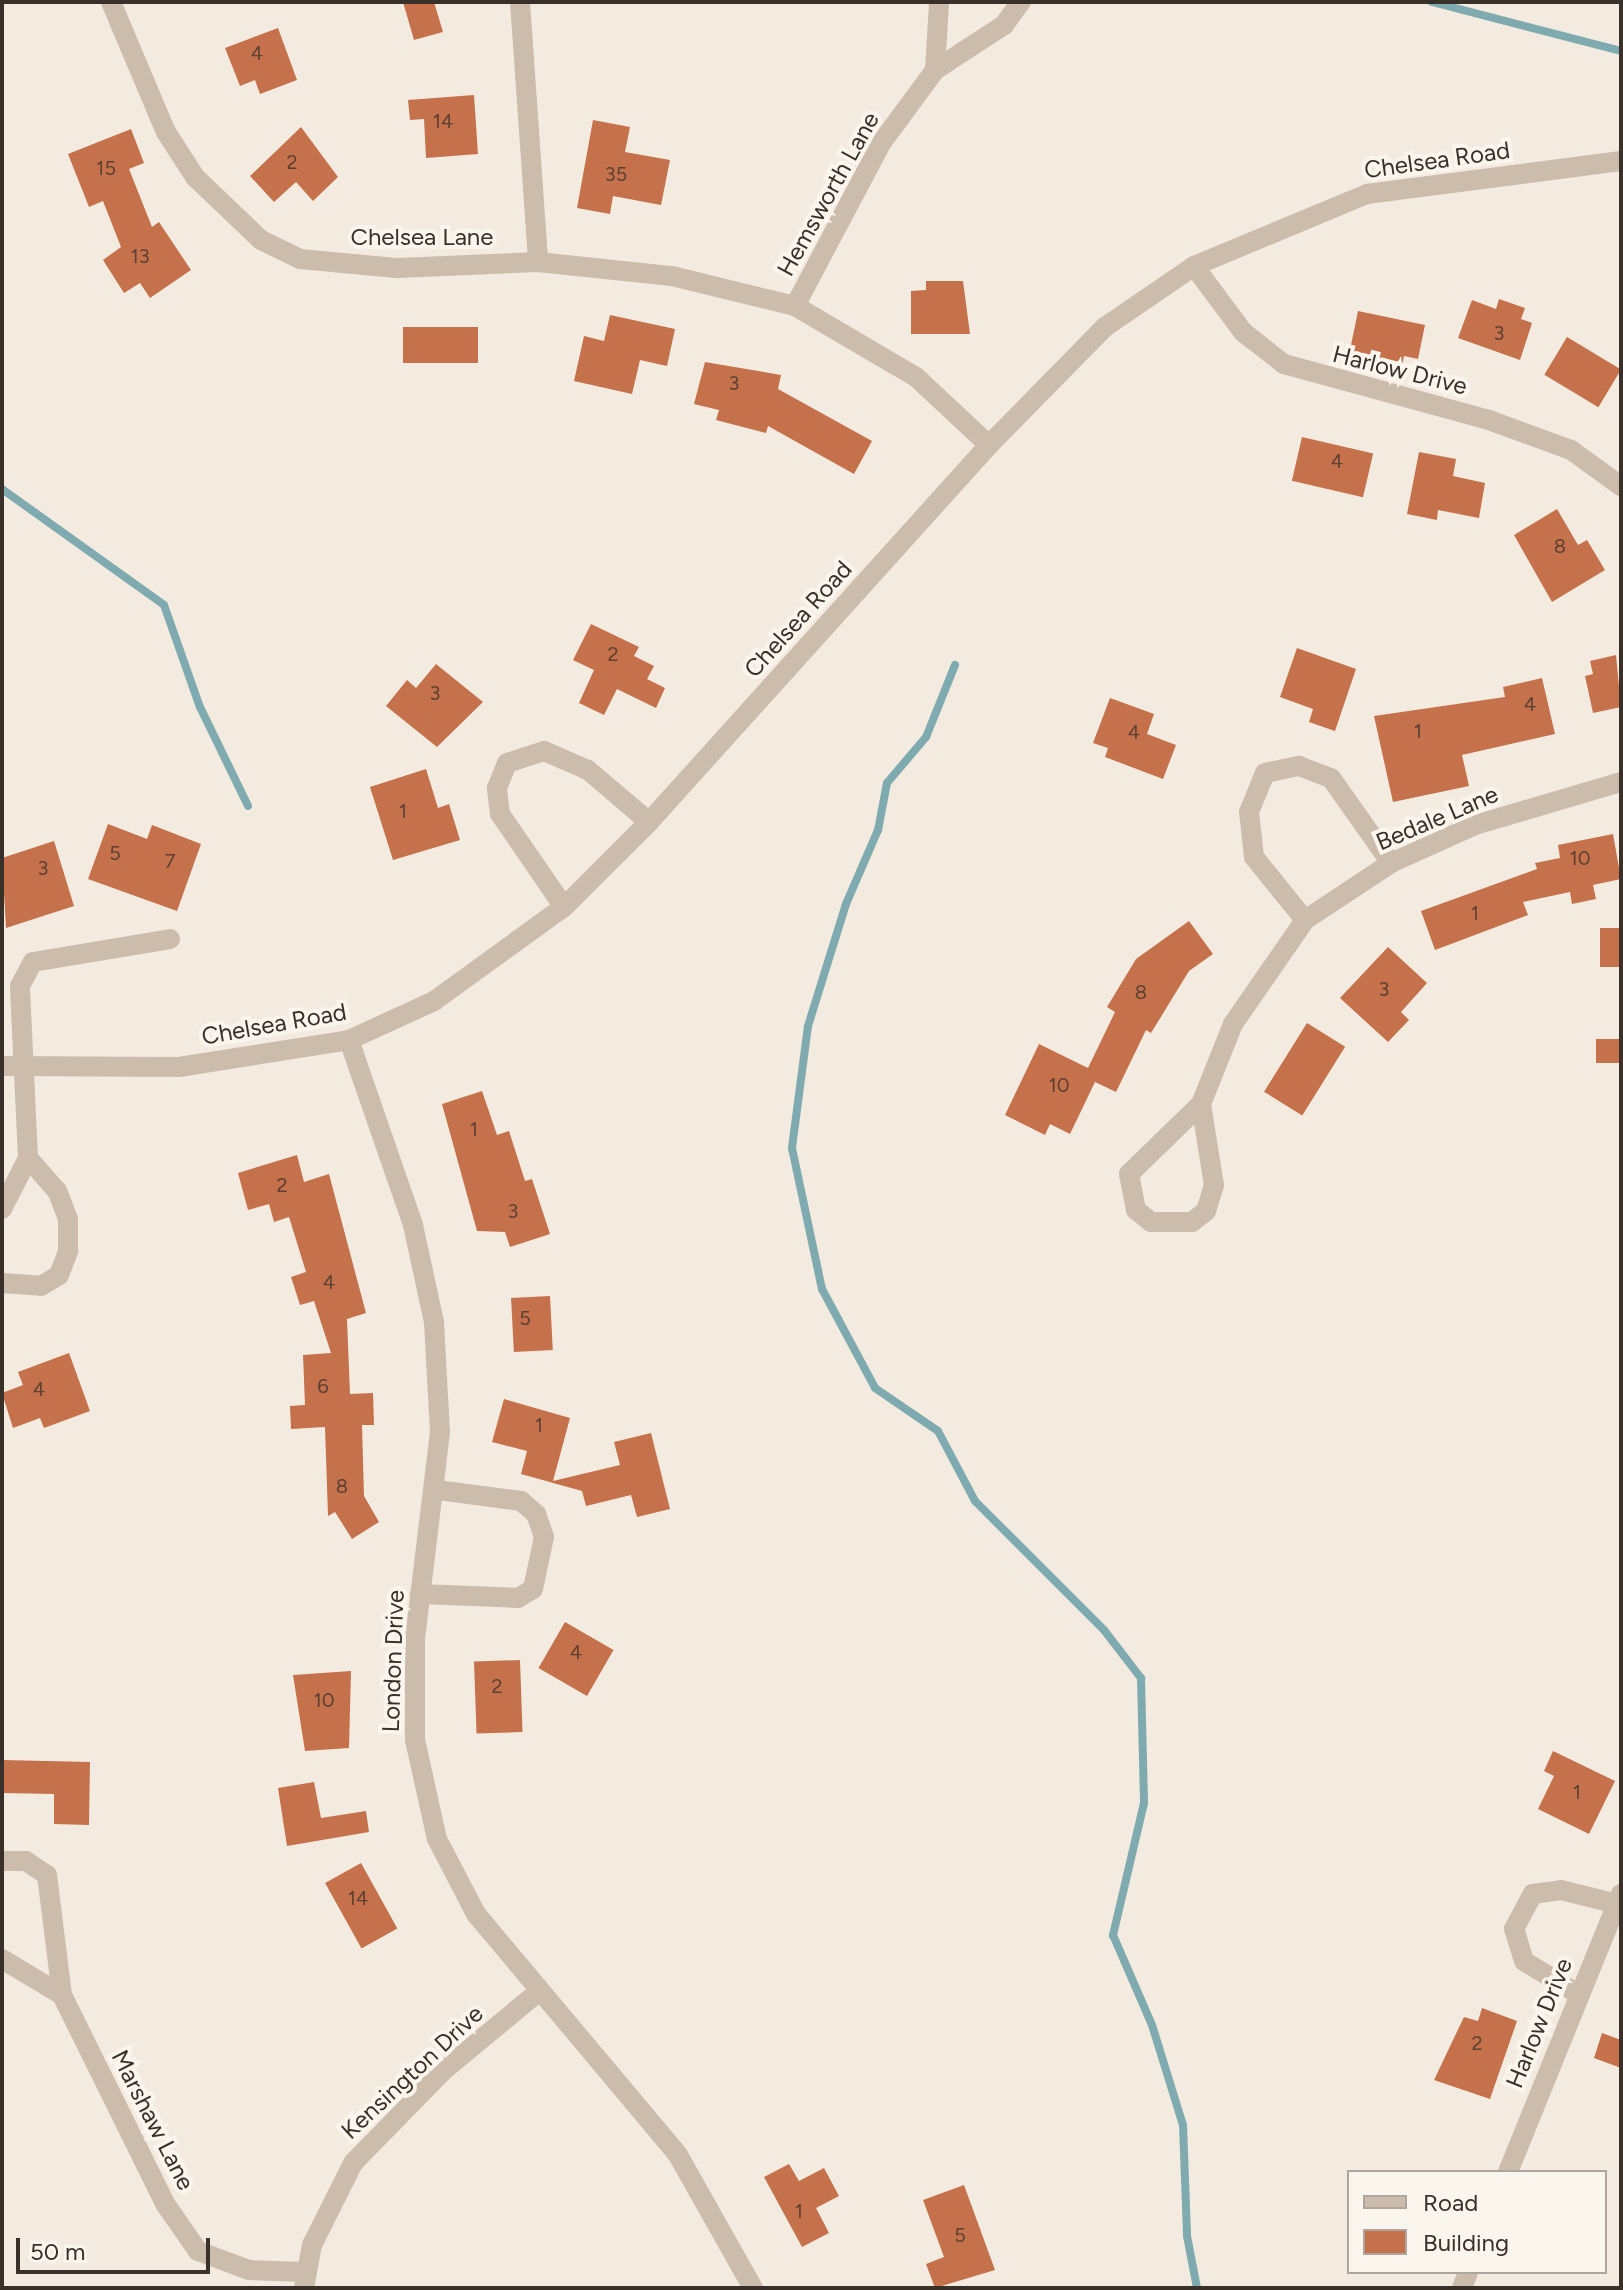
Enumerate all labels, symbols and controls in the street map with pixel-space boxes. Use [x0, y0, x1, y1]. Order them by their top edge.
house number: 4 [251, 41, 263, 65]
street label: Hemsworth Lane [771, 107, 885, 281]
house number: 14 [433, 109, 453, 133]
street label: Chelsea Road [1362, 136, 1512, 184]
house number: 2 [286, 150, 298, 174]
house number: 15 [96, 156, 116, 180]
house number: 35 [605, 162, 627, 186]
street label: Chelsea Lane [351, 223, 493, 251]
house number: 13 [130, 244, 150, 268]
house number: 3 [1494, 321, 1504, 345]
street label: Harlow Drive [1330, 339, 1470, 401]
house number: 3 [729, 371, 739, 395]
house number: 4 [1331, 449, 1343, 473]
house number: 8 [1554, 534, 1566, 558]
street label: Chelsea Road [738, 555, 858, 683]
house number: 2 [607, 642, 619, 666]
house number: 3 [430, 681, 440, 705]
house number: 4 [1524, 692, 1536, 716]
house number: 1 [1414, 719, 1422, 743]
house number: 4 [1128, 720, 1140, 744]
street label: Bedale Lane [1372, 779, 1502, 857]
house number: 1 [399, 799, 407, 823]
house number: 5 [109, 841, 121, 865]
house number: 10 [1569, 846, 1591, 870]
house number: 7 [165, 849, 175, 873]
house number: 3 [38, 856, 48, 880]
house number: 1 [1471, 901, 1479, 925]
house number: 3 [1379, 977, 1389, 1001]
house number: 8 [1135, 980, 1147, 1004]
street label: Chelsea Road [199, 997, 349, 1051]
house number: 10 [1048, 1073, 1070, 1097]
house number: 1 [470, 1117, 478, 1141]
house number: 2 [276, 1173, 288, 1197]
house number: 3 [508, 1199, 518, 1223]
house number: 4 [323, 1270, 335, 1294]
house number: 5 [519, 1306, 531, 1330]
house number: 6 [317, 1374, 329, 1398]
house number: 4 [33, 1377, 45, 1401]
house number: 1 [535, 1413, 543, 1437]
house number: 8 [336, 1474, 348, 1498]
street label: London Drive [376, 1589, 410, 1733]
house number: 4 [570, 1640, 582, 1664]
house number: 2 [491, 1674, 503, 1698]
house number: 10 [313, 1688, 335, 1712]
house number: 1 [1573, 1780, 1581, 1804]
house number: 14 [348, 1886, 368, 1910]
street label: Harlow Drive [1500, 1954, 1578, 2092]
street label: Kensington Drive [335, 1999, 489, 2145]
house number: 2 [1471, 2031, 1483, 2055]
street label: Marshaw Lane [105, 2045, 201, 2195]
legend [1347, 2170, 1607, 2274]
text: Road [1423, 2188, 1478, 2217]
house number: 1 [795, 2199, 803, 2223]
scale bar [20, 2222, 214, 2272]
house number: 5 [954, 2223, 966, 2247]
text: Building [1423, 2228, 1509, 2257]
text: 50 m [30, 2237, 86, 2266]

